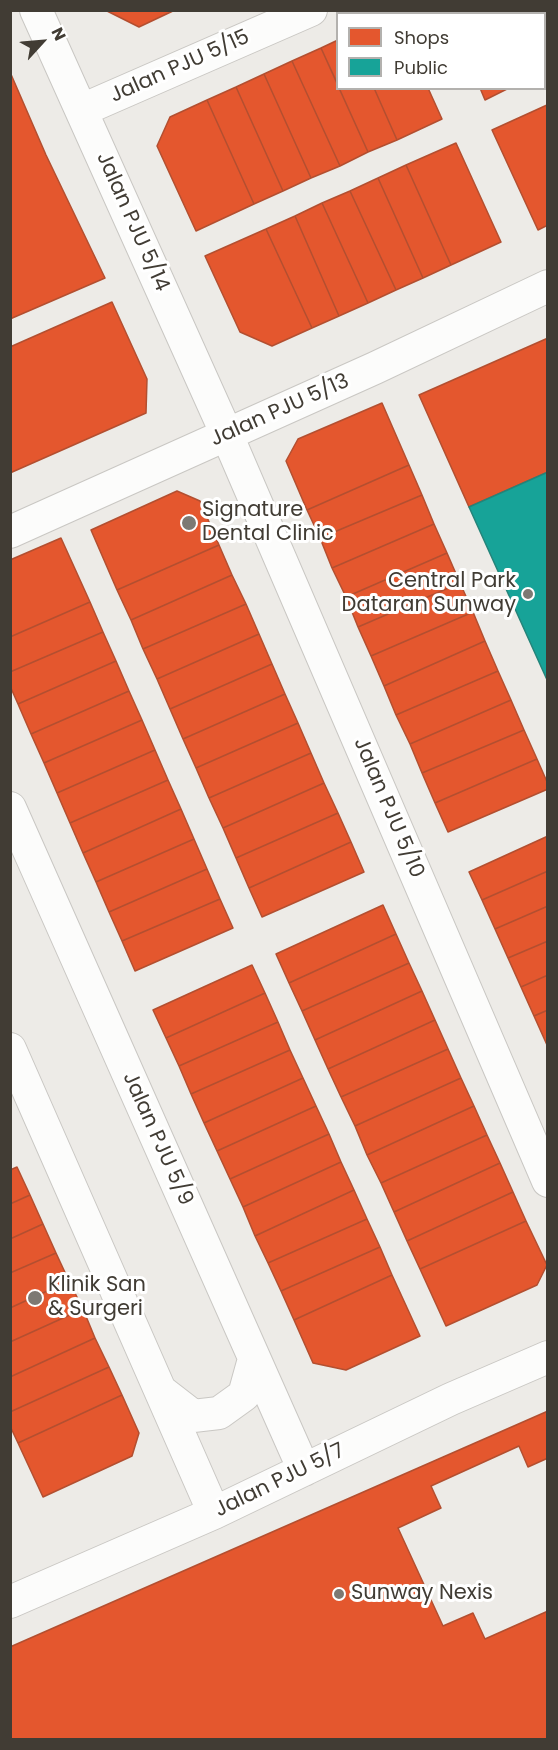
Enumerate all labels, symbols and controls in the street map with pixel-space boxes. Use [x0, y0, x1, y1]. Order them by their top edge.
north arrow [12, 12, 72, 72]
legend [336, 12, 546, 90]
text: N [46, 23, 72, 44]
street label: Jalan PJU 5/15 [106, 25, 254, 109]
text: Shops [394, 25, 449, 50]
text: Public [394, 55, 448, 80]
street label: Jalan PJU 5/14 [90, 148, 174, 296]
street label: Jalan PJU 5/13 [207, 369, 353, 453]
place label: Signature Dental Clinic [202, 498, 334, 548]
marker: Signature Dental Clinic [180, 514, 198, 532]
place label: Central Park Dataran Sunway [342, 569, 516, 619]
marker: Central Park Dataran Sunway [521, 587, 535, 601]
street label: Jalan PJU 5/10 [347, 734, 429, 882]
street label: Jalan PJU 5/9 [116, 1068, 198, 1210]
place label: Klinik San & Surgeri [48, 1273, 146, 1323]
marker: Klinik San & Surgeri [26, 1289, 44, 1307]
street label: Jalan PJU 5/7 [211, 1439, 349, 1523]
place label: Sunway Nexis [351, 1581, 493, 1607]
marker: Sunway Nexis [332, 1587, 346, 1601]

